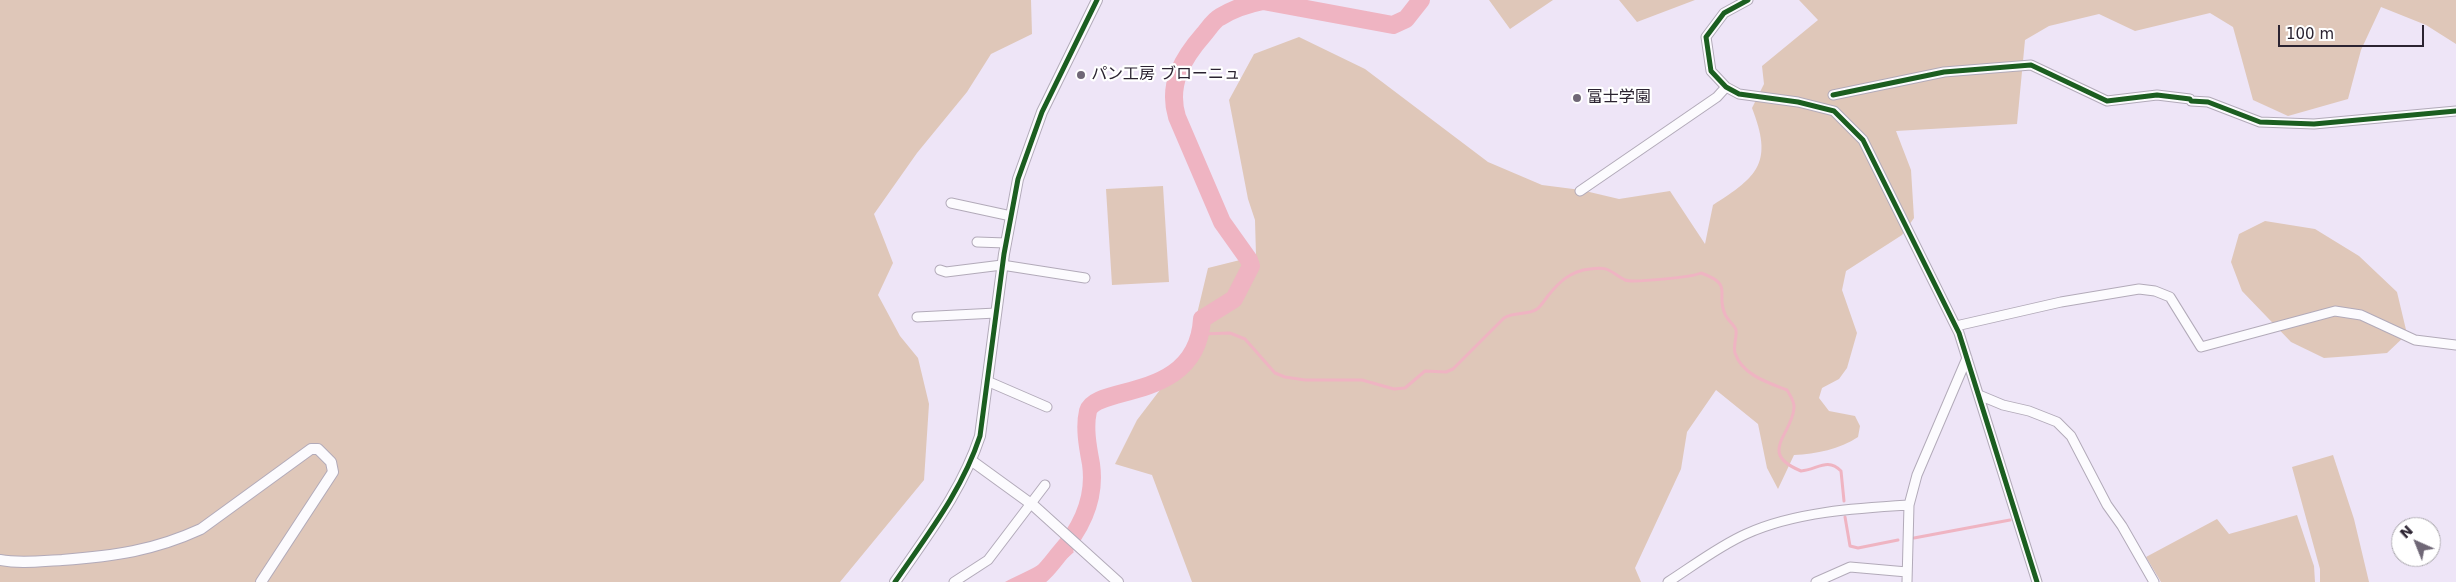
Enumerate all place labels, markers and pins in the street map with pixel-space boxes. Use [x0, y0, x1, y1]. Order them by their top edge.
place label: パン工房 ブローニュ [1091, 65, 1240, 85]
marker: パン工房 ブローニュ [1075, 69, 1087, 81]
place label: 富士学園 [1587, 88, 1651, 108]
marker: 富士学園 [1571, 92, 1583, 104]

